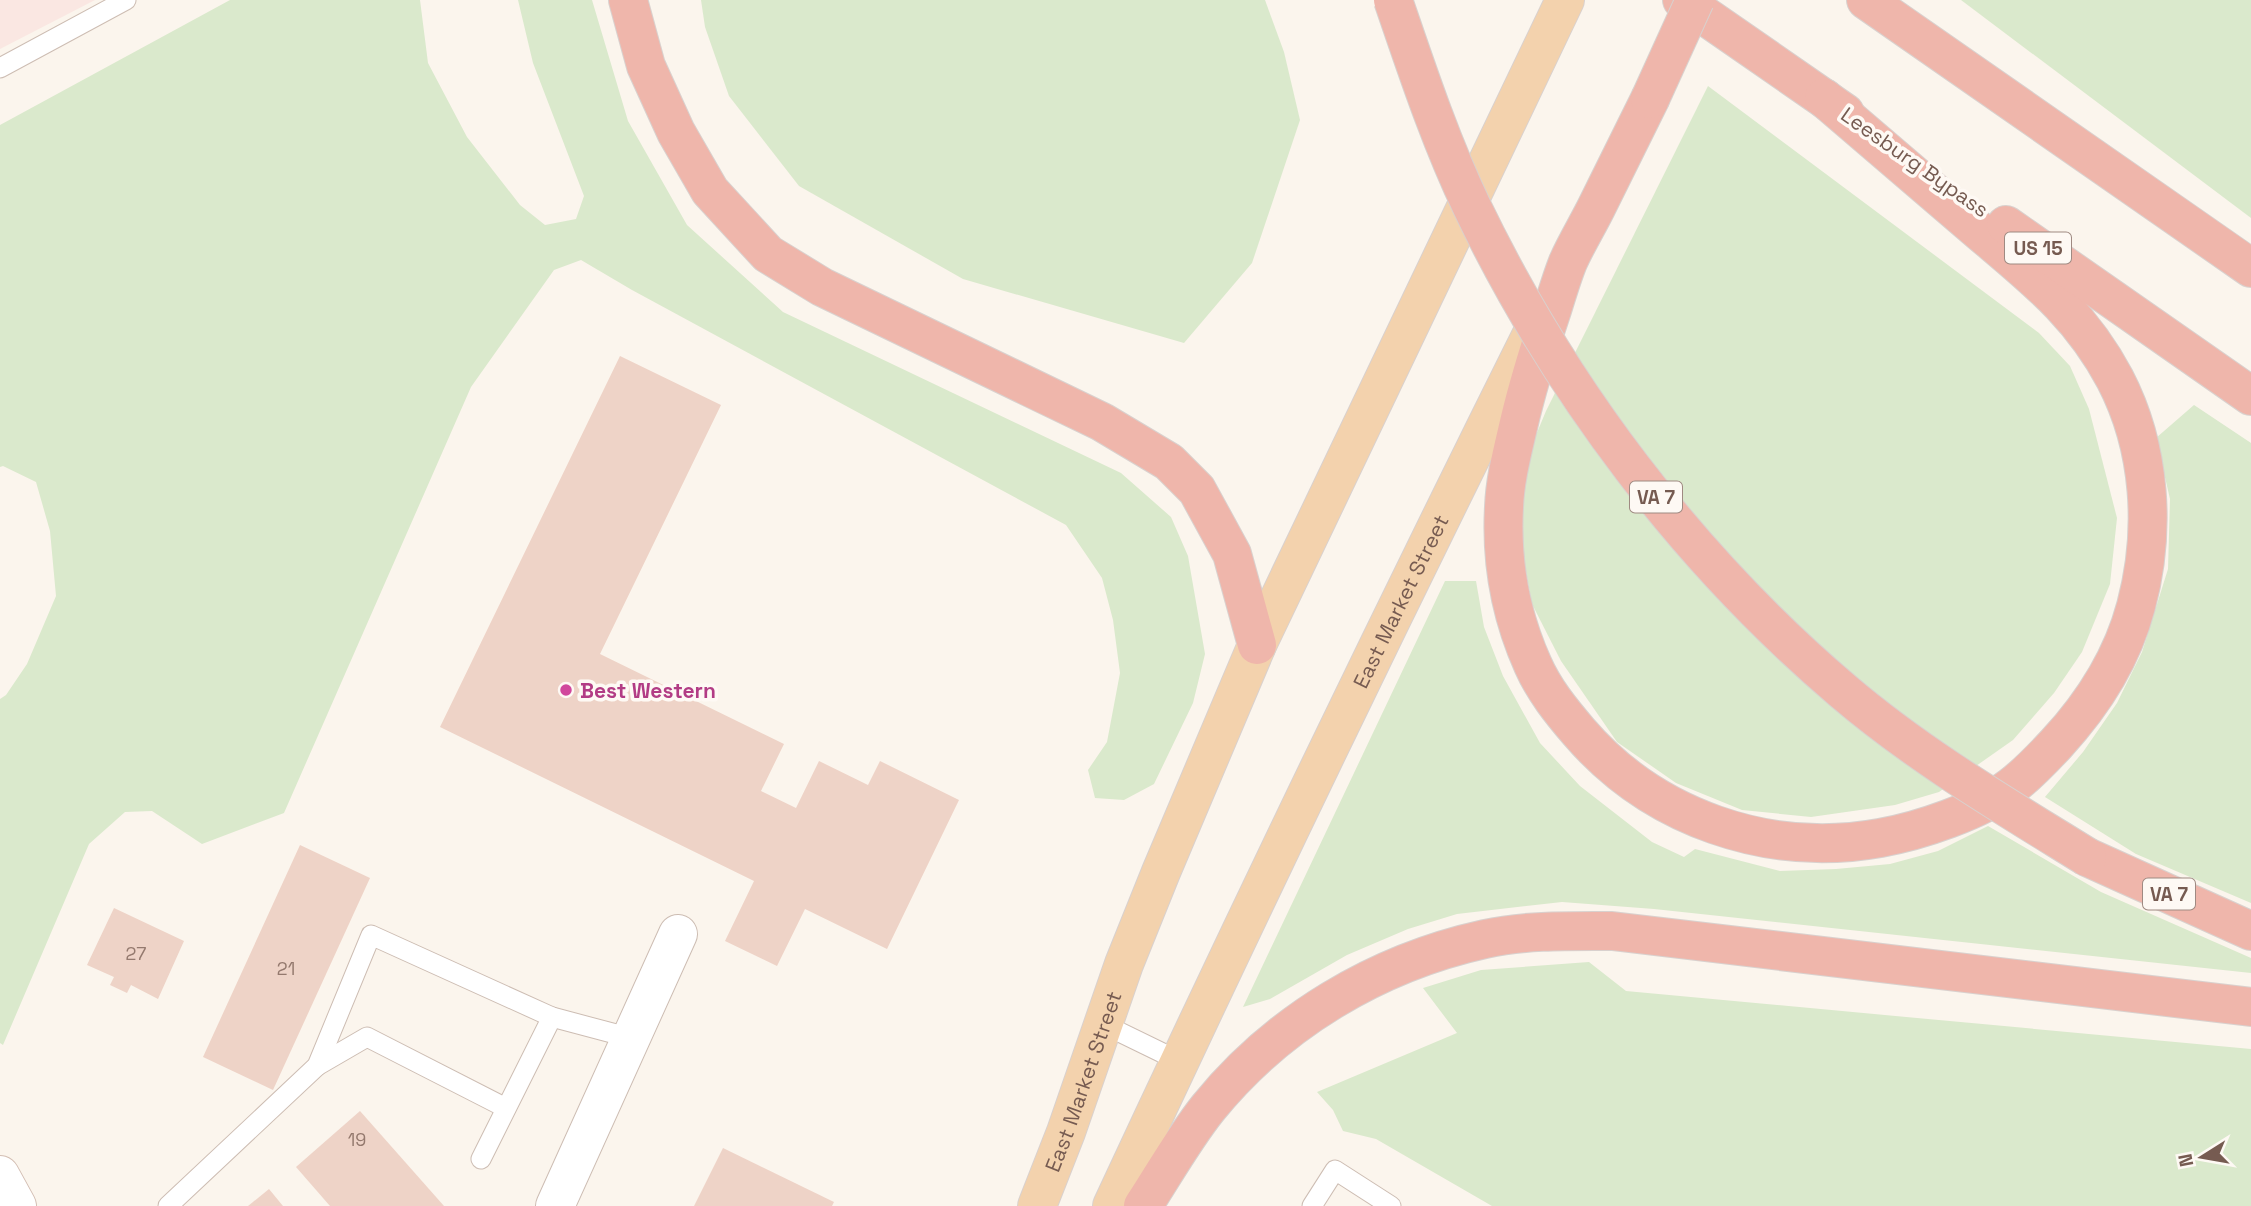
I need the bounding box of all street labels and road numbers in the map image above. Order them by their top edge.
street label: Leesburg Bypass [1836,101,1994,223]
road number: US 15 [2005,232,2071,264]
road number: VA 7 [1630,482,1682,512]
street label: East Market Street [1347,510,1454,692]
road number: VA 7 [2143,878,2195,909]
street label: East Market Street [1038,987,1127,1176]

